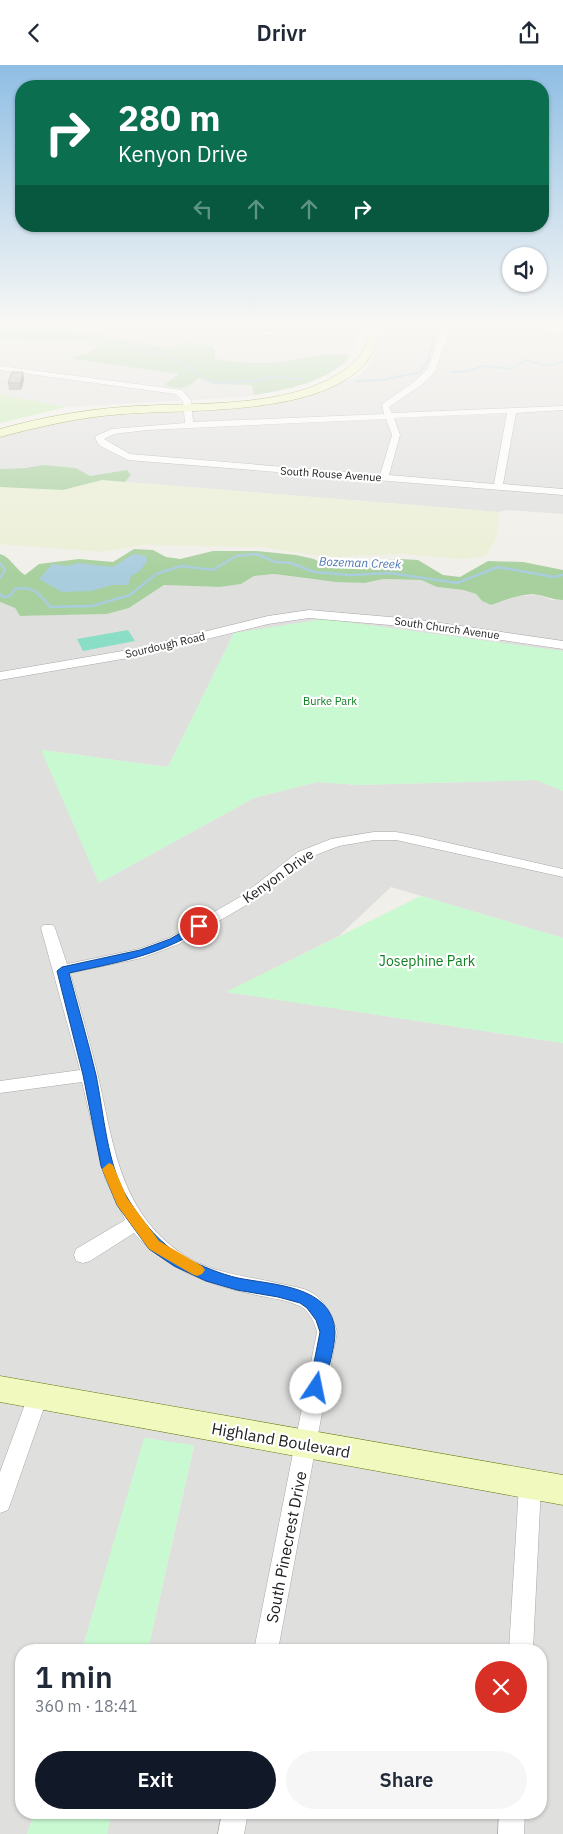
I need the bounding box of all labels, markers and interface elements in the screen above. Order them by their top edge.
text: Drivr [256,18,307,47]
icon: back [20,19,48,47]
icon: share [515,19,543,47]
text: 280 m [118,95,221,141]
icon: right [35,100,100,165]
text: Kenyon Drive [118,139,248,168]
icon: left [189,195,217,223]
icon: ahead [242,195,270,223]
icon: ahead [295,195,323,223]
icon: right [348,195,376,223]
map controls [502,247,547,292]
button: sound [502,247,547,292]
street label: South Rouse Avenue [280,463,382,485]
water label: Bozeman Creek [319,554,402,571]
street label: South Church Avenue [394,614,500,642]
street label: Sourdough Road [124,629,206,661]
park label: Burke Park [303,694,357,708]
street label: Kenyon Drive [239,845,317,907]
pin [178,905,220,947]
icon: arrive [185,912,213,940]
park label: Josephine Park [379,952,476,970]
position arrow [289,1361,341,1413]
street label: Highland Boulevard [210,1418,352,1462]
street label: South Pinecrest Drive [261,1469,311,1625]
text: 1 min [35,1657,113,1696]
button: close [475,1661,527,1713]
text: 360 m · 18:41 [35,1696,137,1716]
button: Exit [35,1751,276,1809]
button: Share [286,1751,527,1809]

